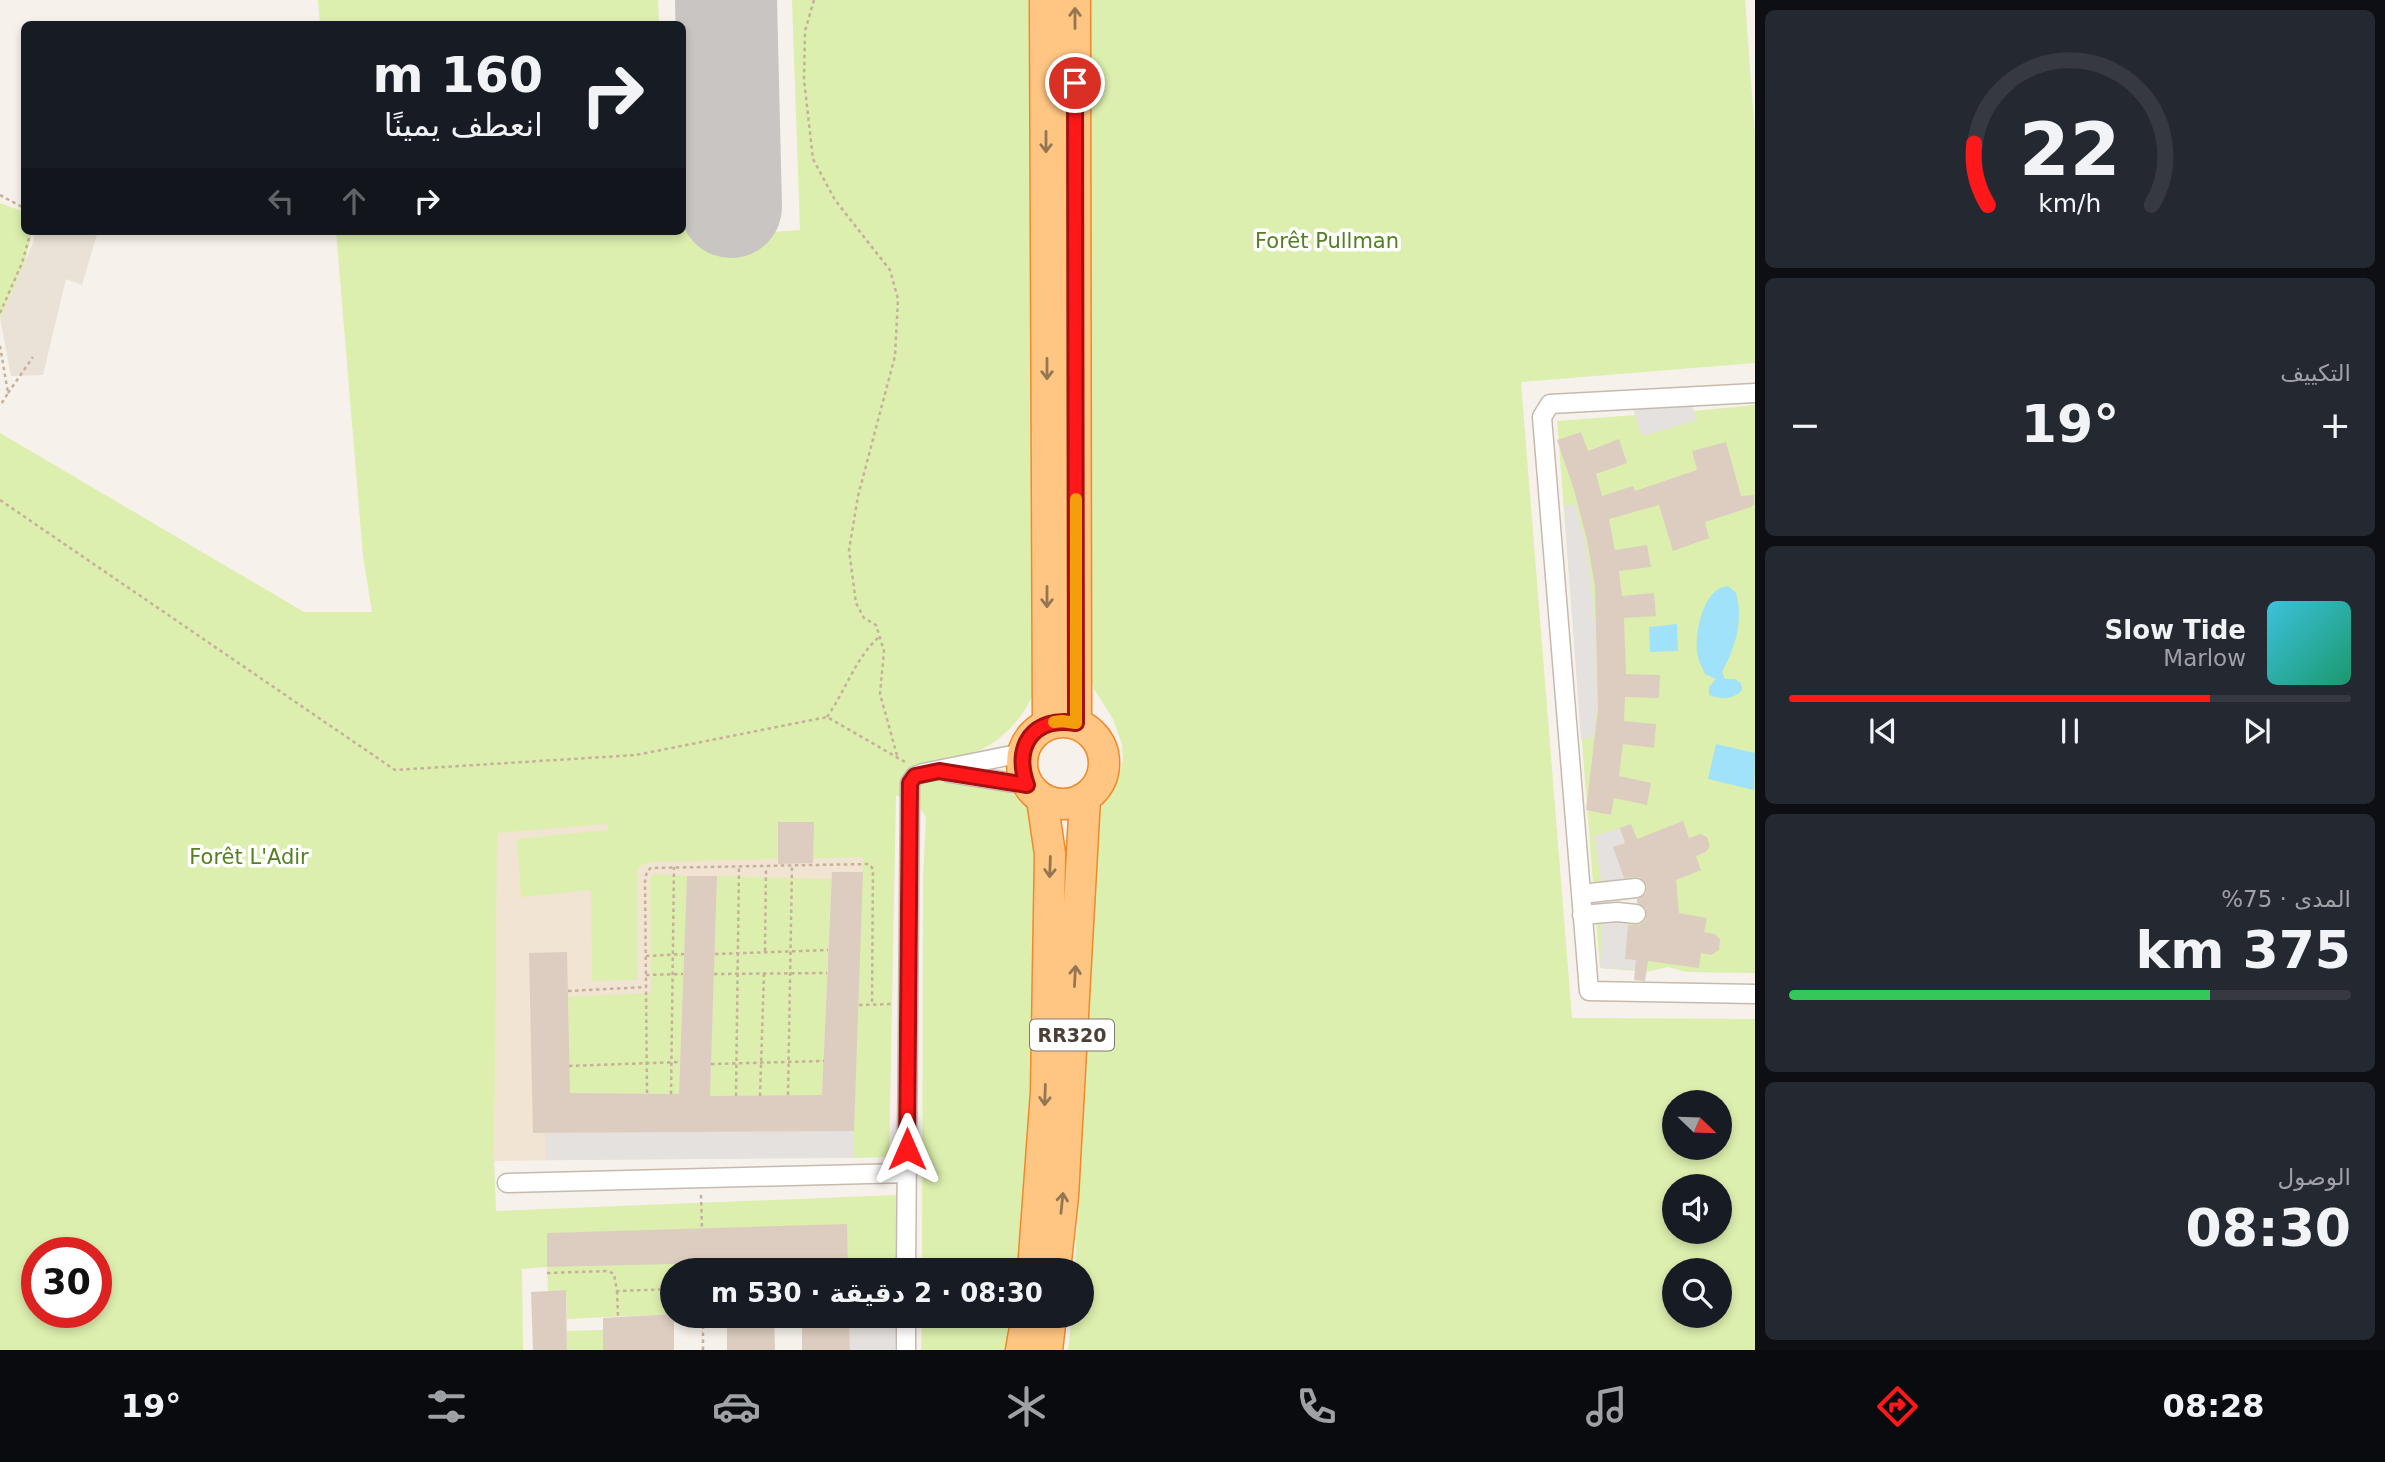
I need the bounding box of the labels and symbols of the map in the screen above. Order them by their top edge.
one-way arrow [1068,7,1082,30]
pin [1045,53,1105,113]
one-way arrow [1039,130,1052,153]
park label: Forêt Pullman [1255,229,1399,253]
one-way arrow [1040,357,1053,380]
one-way arrow [1041,585,1054,608]
park label: Forêt L'Adir [189,845,309,869]
one-way arrow [1043,855,1056,878]
one-way arrow [1069,964,1082,987]
road number: RR320 [1030,1020,1114,1050]
one-way arrow [1039,1083,1052,1106]
north arrow [1662,1090,1732,1160]
position arrow [870,1112,944,1186]
one-way arrow [1056,1192,1069,1214]
speed limit sign: 30 [21,1237,112,1328]

